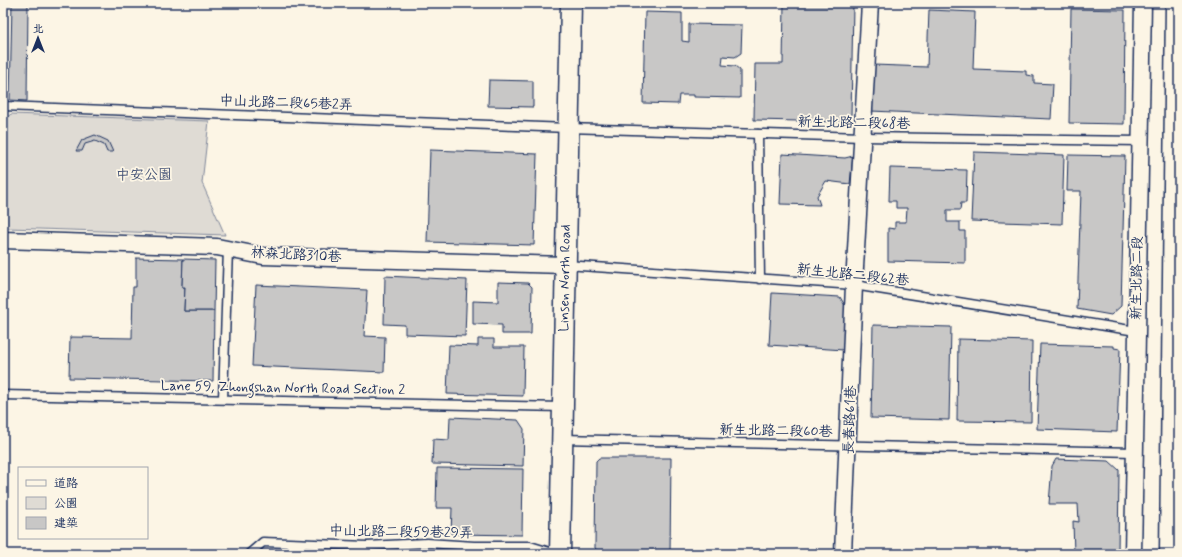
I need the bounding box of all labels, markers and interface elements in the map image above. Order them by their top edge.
north arrow [18,18,58,58]
text: 北 [33,22,44,36]
street label: 中山北路二段65巷2弄 [219,92,353,114]
street label: 新生北路二段68巷 [797,113,912,133]
park label: 中安公園 [116,166,172,184]
street label: Linsen North Road [555,224,575,332]
street label: 新生北路二段 [1127,236,1147,320]
street label: 林森北路310巷 [250,244,343,266]
street label: 新生北路二段62巷 [796,260,911,290]
street label: Lane 59, Zhongshan North Road Section 2 [161,377,405,401]
street label: 長春路61巷 [840,384,860,455]
street label: 新生北路二段60巷 [719,421,834,441]
legend [18,467,148,539]
text: 道路 [54,476,78,492]
text: 公園 [54,496,78,512]
text: 建築 [54,516,78,532]
street label: 中山北路二段59巷29弄 [329,522,473,542]

